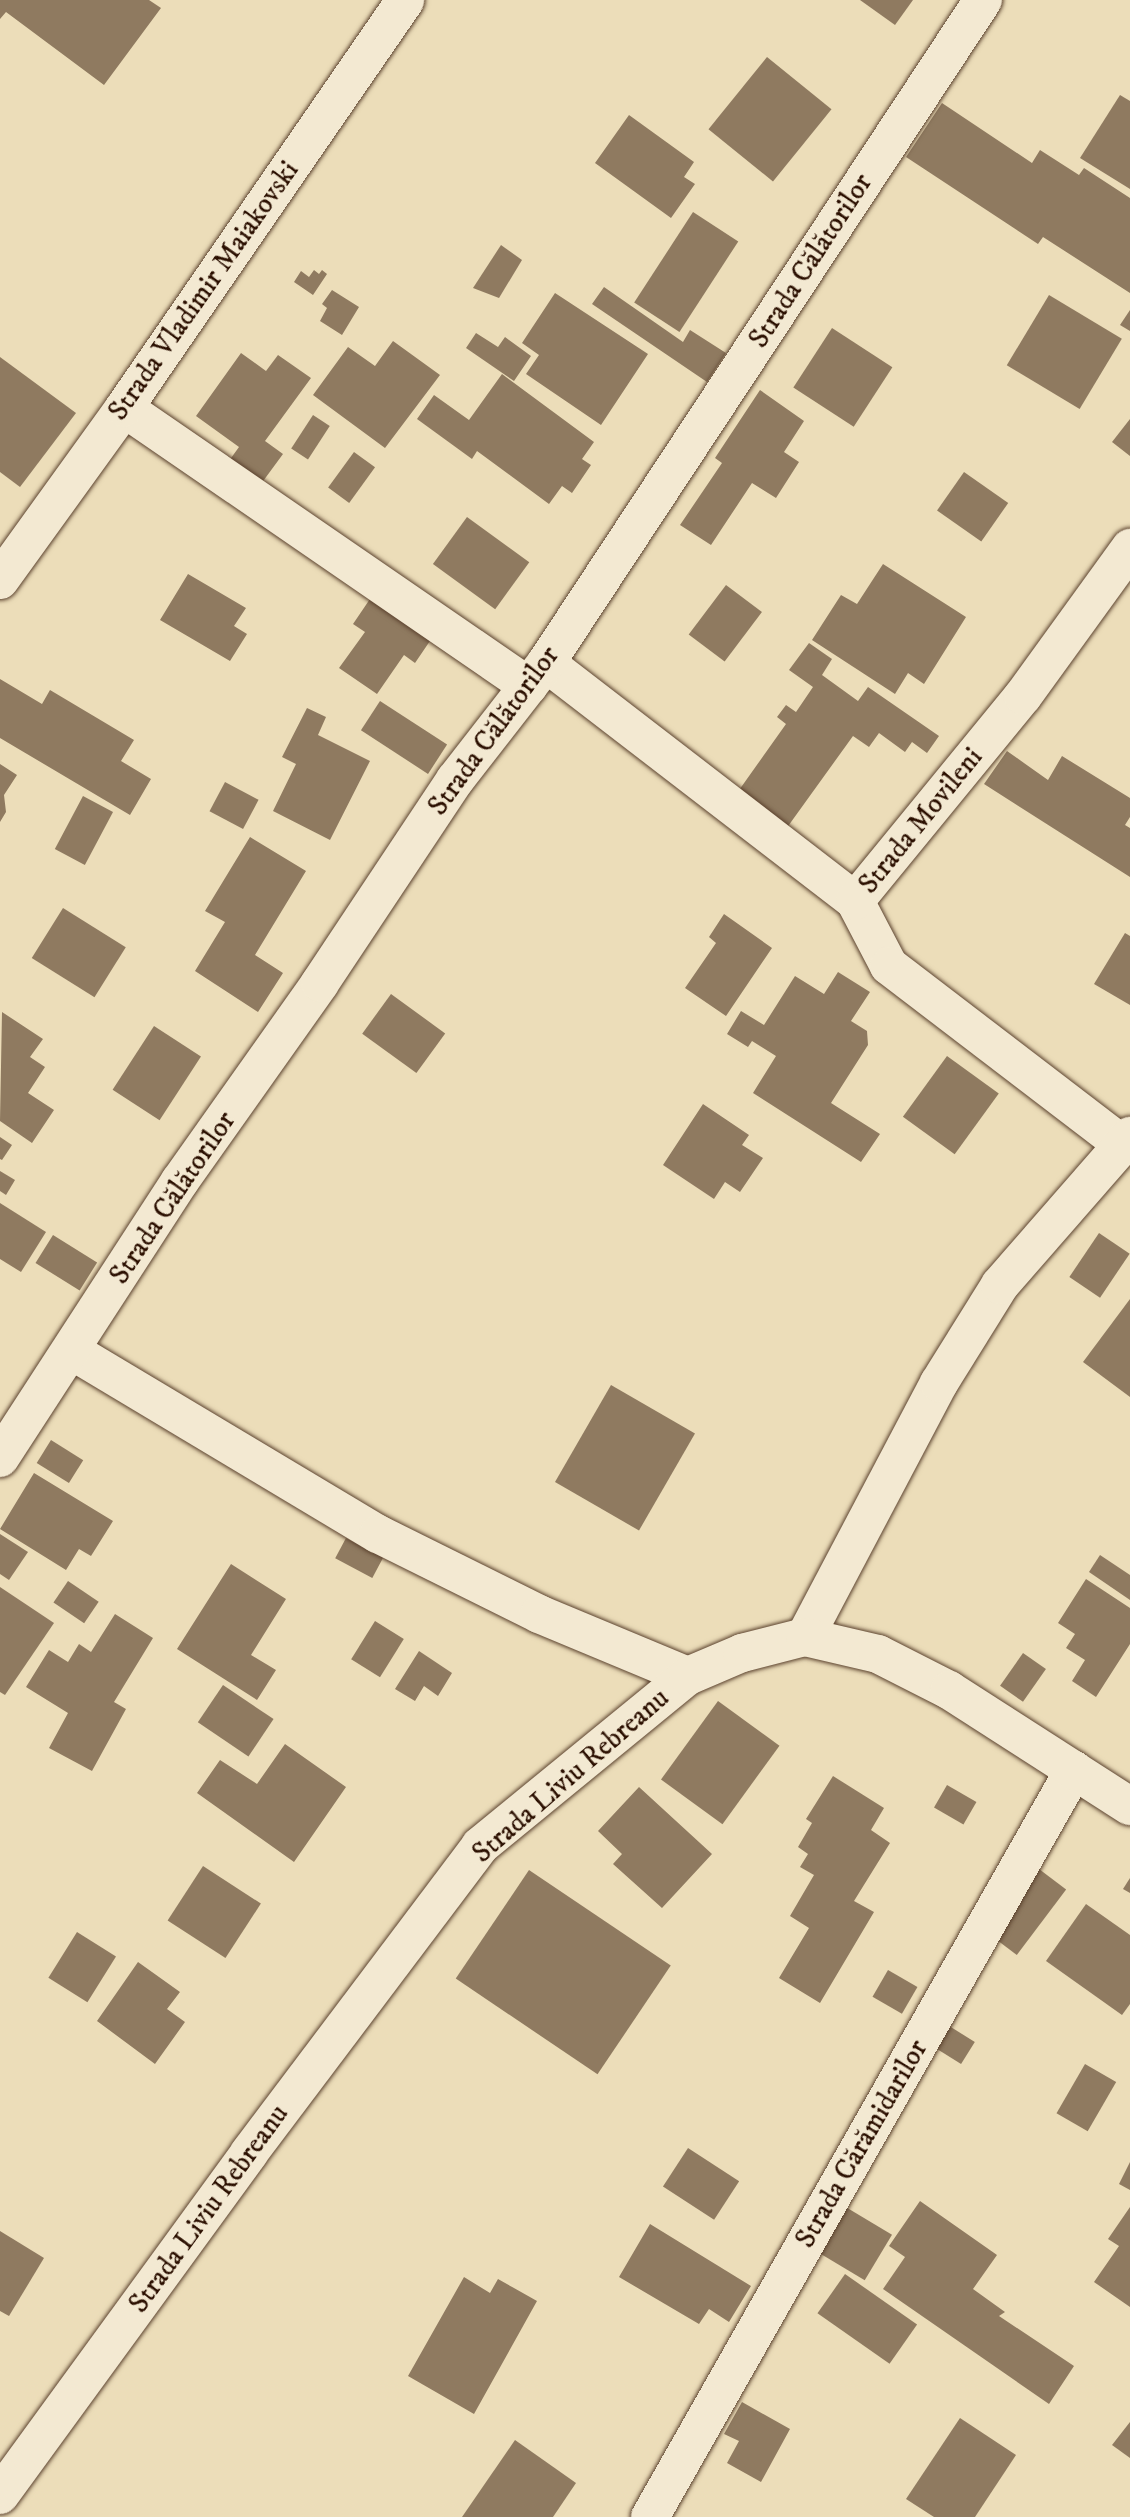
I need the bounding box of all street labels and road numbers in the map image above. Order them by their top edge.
street label: Strada Vladimir Maiakovski [102,155,306,427]
street label: Strada Călătorilor [742,168,880,354]
street label: Strada Călătorilor [421,640,567,822]
street label: Strada Movileni [852,741,990,901]
street label: Strada Călătorilor [103,1105,243,1291]
street label: Strada Liviu Rebreanu [466,1682,676,1870]
street label: Strada Cărămidarilor [789,2034,935,2254]
street label: Strada Liviu Rebreanu [122,2098,296,2320]

